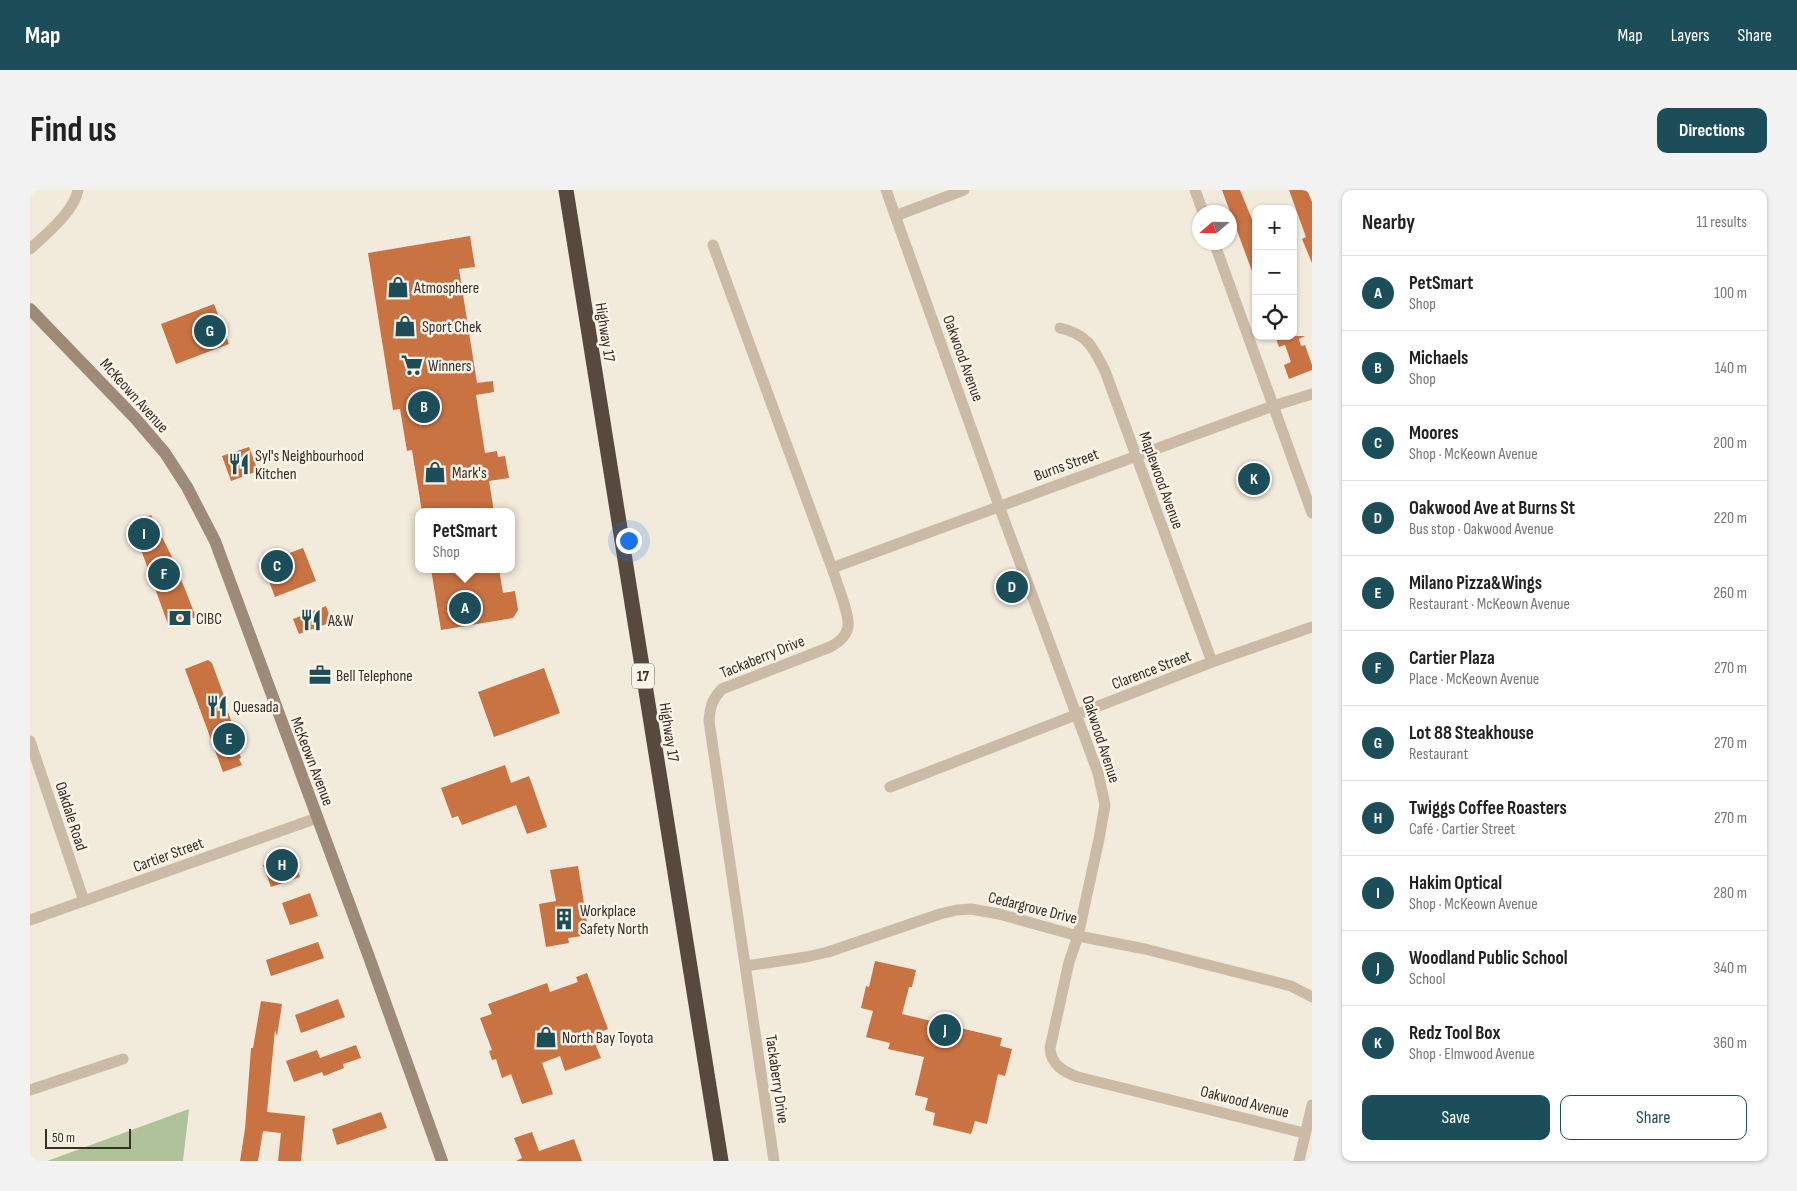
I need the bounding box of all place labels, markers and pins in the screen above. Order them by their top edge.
shop icon: Atmosphere [385,274,411,300]
place label: Atmosphere [413,279,479,298]
pin: G [194,312,226,350]
shop icon: Sport Chek [392,313,418,339]
place label: Sport Chek [422,318,481,337]
supermarket icon: Winners [399,352,425,378]
place label: Winners [428,357,472,376]
pin: B [408,388,440,426]
place label: Syl's Neighbourhood Kitchen [255,447,364,484]
restaurant icon: Syl's Neighbourhood Kitchen [226,451,252,477]
shop icon: Mark's [422,459,448,485]
pin: K [1238,460,1270,498]
place label: Mark's [452,464,487,483]
pin: I [128,515,160,553]
pin: C [261,547,293,585]
pin: F [148,555,180,593]
pin: D [996,568,1028,606]
pin: A [449,589,481,627]
bank icon: CIBC [167,605,193,631]
restaurant icon: A&W [298,607,324,633]
place label: CIBC [196,610,222,629]
place label: A&W [327,612,354,631]
office icon: Bell Telephone [307,662,333,688]
place label: Bell Telephone [336,667,413,686]
restaurant icon: Quesada [204,693,230,719]
place label: Quesada [233,698,279,717]
pin: E [213,720,245,758]
pin: H [266,846,298,884]
place label: Workplace Safety North [580,902,649,939]
building icon: Workplace Safety North [551,906,577,932]
pin: J [929,1011,961,1049]
shop icon: North Bay Toyota [533,1024,559,1050]
place label: North Bay Toyota [562,1029,653,1048]

